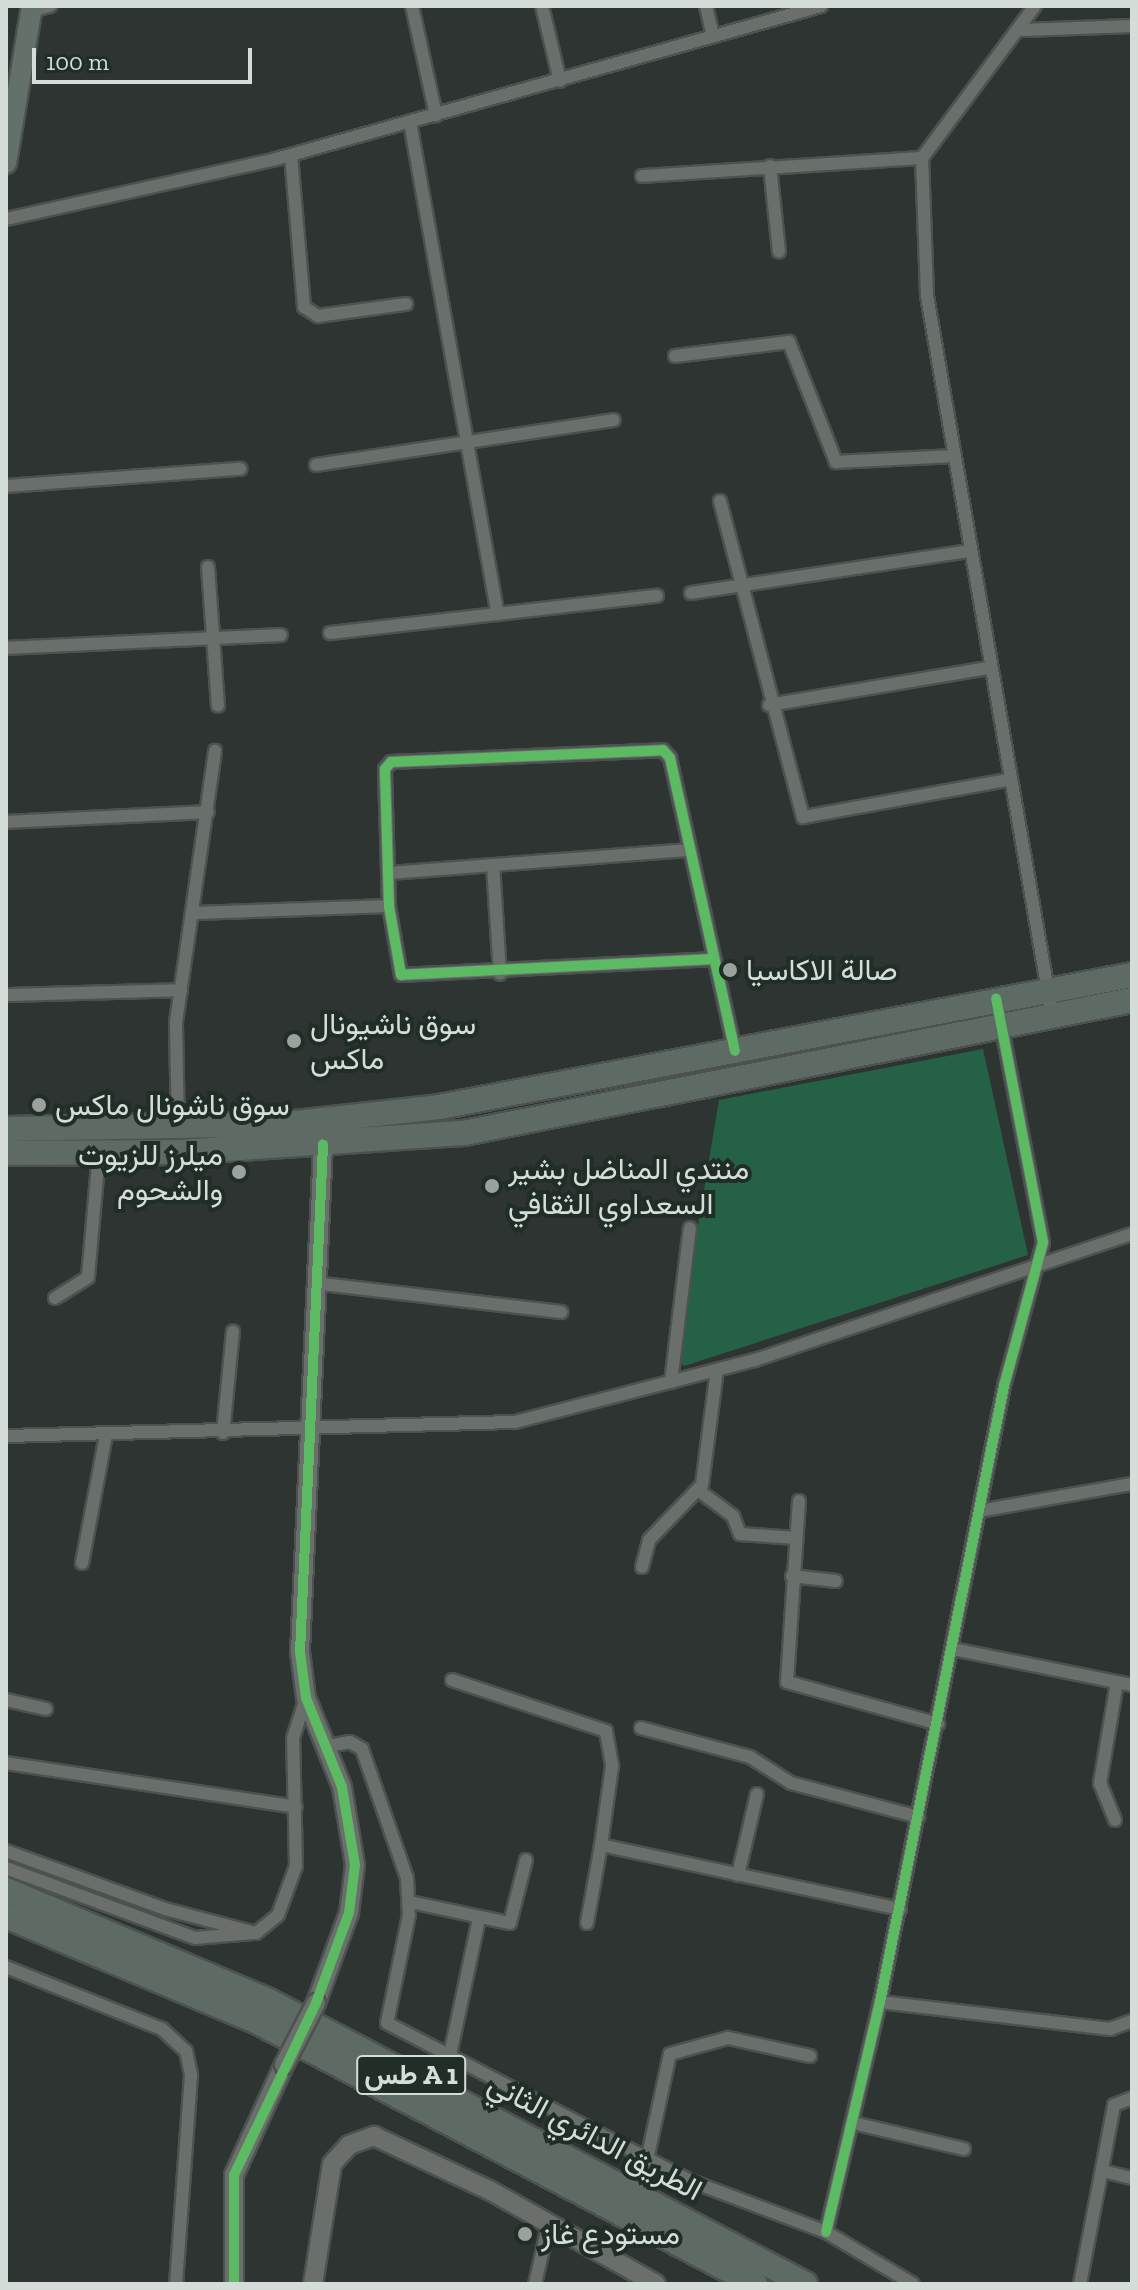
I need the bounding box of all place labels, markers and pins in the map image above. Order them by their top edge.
place label: صالة الاكاسيا [746,952,898,988]
marker: صالة الاكاسيا [721,961,739,979]
place label: سوق ناشيونال ماكس [310,1006,476,1076]
marker: سوق ناشيونال ماكس [285,1032,303,1050]
place label: سوق ناشونال ماكس [55,1087,290,1123]
marker: سوق ناشونال ماكس [30,1096,48,1114]
place label: ميلرز للزيوت والشحوم [78,1137,223,1208]
place label: منتدي المناضل بشير السعداوي الثقافي [508,1151,749,1222]
marker: ميلرز للزيوت والشحوم [230,1163,248,1181]
marker: منتدي المناضل بشير السعداوي الثقافي [483,1177,501,1195]
place label: مستودع غاز [541,2216,680,2252]
marker: مستودع غاز [516,2225,534,2243]

